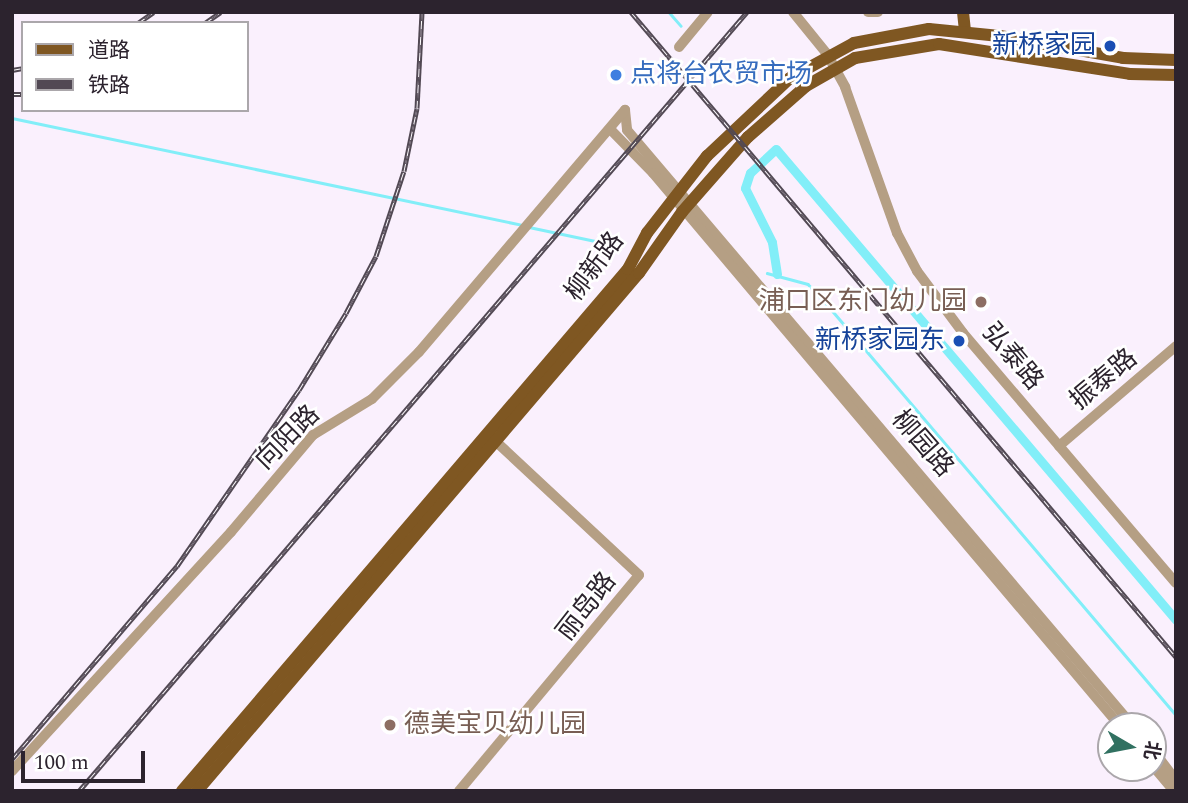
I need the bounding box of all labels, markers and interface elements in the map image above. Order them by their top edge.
legend [21,21,248,112]
place label: 新桥家园 [992,30,1096,62]
text: 道路 [88,35,130,67]
marker: 新桥家园 [1102,38,1118,54]
place label: 点将台农贸市场 [630,59,812,91]
marker: 点将台农贸市场 [608,67,624,83]
text: 铁路 [88,70,130,102]
street label: 柳新路 [559,226,631,308]
place label: 浦口区东门幼儿园 [759,286,967,318]
marker: 浦口区东门幼儿园 [973,294,989,310]
street label: 弘泰路 [975,317,1049,397]
place label: 新桥家园东 [815,325,945,357]
marker: 新桥家园东 [951,333,967,349]
street label: 振泰路 [1064,343,1144,417]
street label: 向阳路 [249,399,327,477]
street label: 柳园路 [885,404,959,484]
street label: 丽岛路 [551,567,623,647]
place label: 德美宝贝幼儿园 [404,709,586,741]
north arrow [1097,712,1167,782]
marker: 德美宝贝幼儿园 [382,717,398,733]
scale bar [24,736,149,780]
text: 北 [1135,738,1167,762]
text: 100 m [34,747,89,779]

